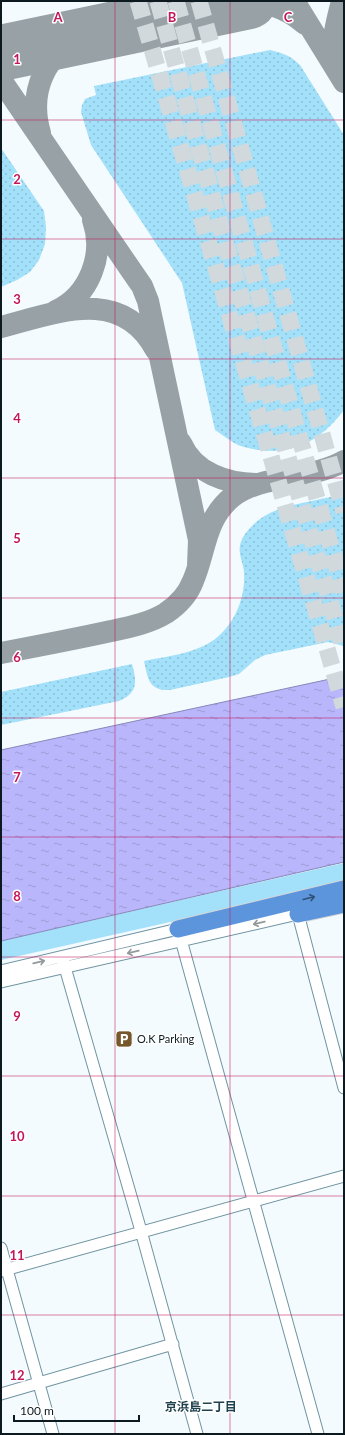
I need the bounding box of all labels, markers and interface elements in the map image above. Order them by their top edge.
text: A [52,9,63,25]
text: B [168,9,177,25]
text: C [284,9,293,25]
text: 1 [13,51,21,67]
text: 2 [13,171,21,187]
text: 3 [13,291,21,307]
text: 4 [13,410,21,426]
text: 5 [13,530,21,546]
text: 6 [13,649,21,665]
text: 7 [13,769,21,785]
text: 8 [13,888,21,904]
one-way arrow [303,893,316,901]
one-way arrow [253,919,266,927]
one-way arrow [127,948,140,956]
one-way arrow [32,958,45,965]
text: 9 [13,1008,21,1024]
parking icon: O.K Parking [114,1029,134,1049]
place label: O.K Parking [137,1032,195,1045]
text: 10 [9,1128,25,1144]
text: 11 [9,1247,25,1263]
text: 12 [9,1367,25,1383]
scale bar [14,1397,139,1423]
district label: 京浜島二丁目 [165,1399,237,1414]
text: 100 m [20,1403,54,1418]

